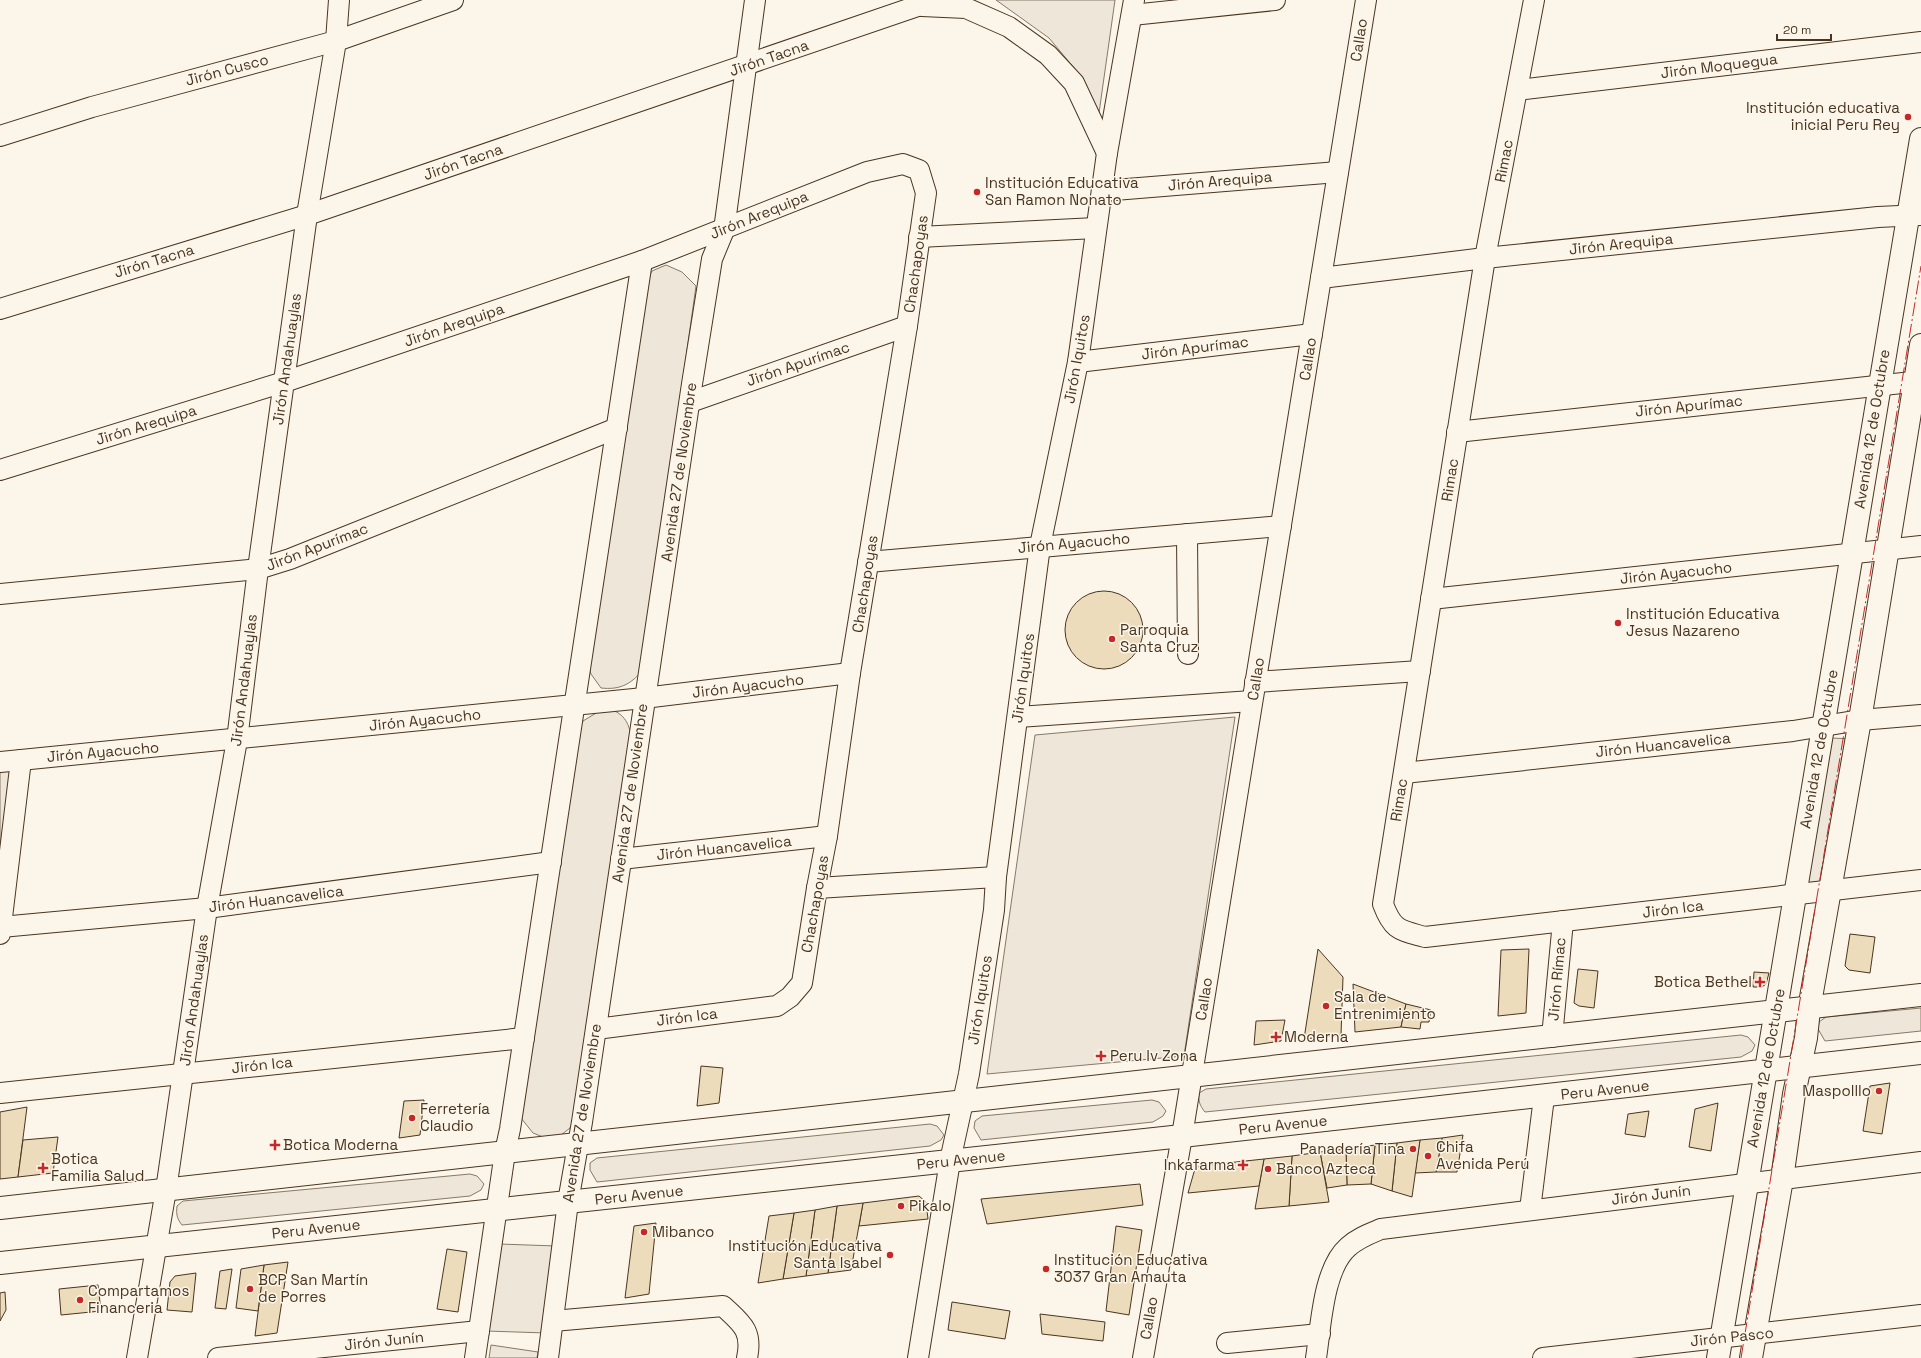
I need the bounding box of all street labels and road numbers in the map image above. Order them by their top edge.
street label: Callao [1346,17,1371,63]
street label: Jirón Tacna [727,35,811,80]
street label: Jirón Cusco [183,49,271,90]
street label: Jirón Moquegua [1659,49,1779,82]
street label: Rimac [1490,138,1517,184]
street label: Jirón Tacna [421,139,505,184]
street label: Jirón Arequipa [1167,166,1273,195]
street label: Jirón Arequipa [707,186,811,243]
street label: Chachapoyas [899,214,932,314]
street label: Jirón Arequipa [1568,229,1674,258]
street label: Jirón Tacna [112,239,196,282]
street label: Jirón Andahuaylas [268,292,305,426]
street label: Jirón Arequipa [401,298,507,351]
street label: Jirón Iquitos [1059,313,1094,405]
street label: Jirón Apurímac [1140,331,1250,364]
street label: Callao [1295,336,1320,382]
street label: Jirón Apurímac [744,337,852,390]
street label: Avenida 12 de Octubre [1850,348,1894,510]
street label: Avenida 27 de Noviembre [657,381,701,563]
street label: Jirón Apurímac [1634,390,1744,421]
street label: Jirón Arequipa [93,400,199,449]
street label: Rimac [1437,457,1462,503]
street label: Jirón Apurímac [263,518,371,575]
street label: Jirón Ayacucho [1017,528,1131,557]
street label: Chachapoyas [847,534,882,634]
street label: Jirón Ayacucho [1619,557,1733,588]
street label: Jirón Andahuaylas [226,613,261,747]
street label: Jirón Iquitos [1007,632,1038,724]
street label: Callao [1243,656,1268,702]
street label: Avenida 12 de Octubre [1795,668,1842,830]
street label: Jirón Ayacucho [691,669,805,702]
street label: Avenida 27 de Noviembre [608,702,652,884]
street label: Jirón Ayacucho [368,704,482,735]
street label: Jirón Huancavelica [1594,728,1732,761]
street label: Jirón Ayacucho [46,737,160,766]
street label: Rimac [1386,777,1411,823]
street label: Jirón Huancavelica [655,831,793,864]
street label: Chachapoyas [797,854,832,954]
street label: Jirón Huancavelica [207,881,345,916]
street label: Jirón Ica [1641,895,1705,922]
street label: Jirón Andahuaylas [175,933,212,1067]
street label: Jirón Rímac [1543,936,1570,1021]
street label: Jirón Iquitos [963,954,996,1046]
street label: Callao [1191,976,1216,1022]
street label: Avenida 12 de Octubre [1742,987,1789,1149]
street label: Jirón Ica [655,1003,719,1030]
street label: Avenida 27 de Noviembre [558,1022,605,1204]
street label: Jirón Ica [230,1052,294,1077]
street label: Peru Avenue [1560,1075,1650,1104]
street label: Peru Avenue [1238,1110,1328,1139]
street label: Peru Avenue [916,1145,1006,1174]
street label: Peru Avenue [594,1180,684,1209]
street label: Jirón Junín [1610,1180,1692,1209]
street label: Peru Avenue [271,1214,361,1243]
street label: Callao [1135,1295,1162,1341]
street label: Jirón Pasco [1689,1323,1775,1350]
street label: Jirón Junín [343,1327,425,1354]

